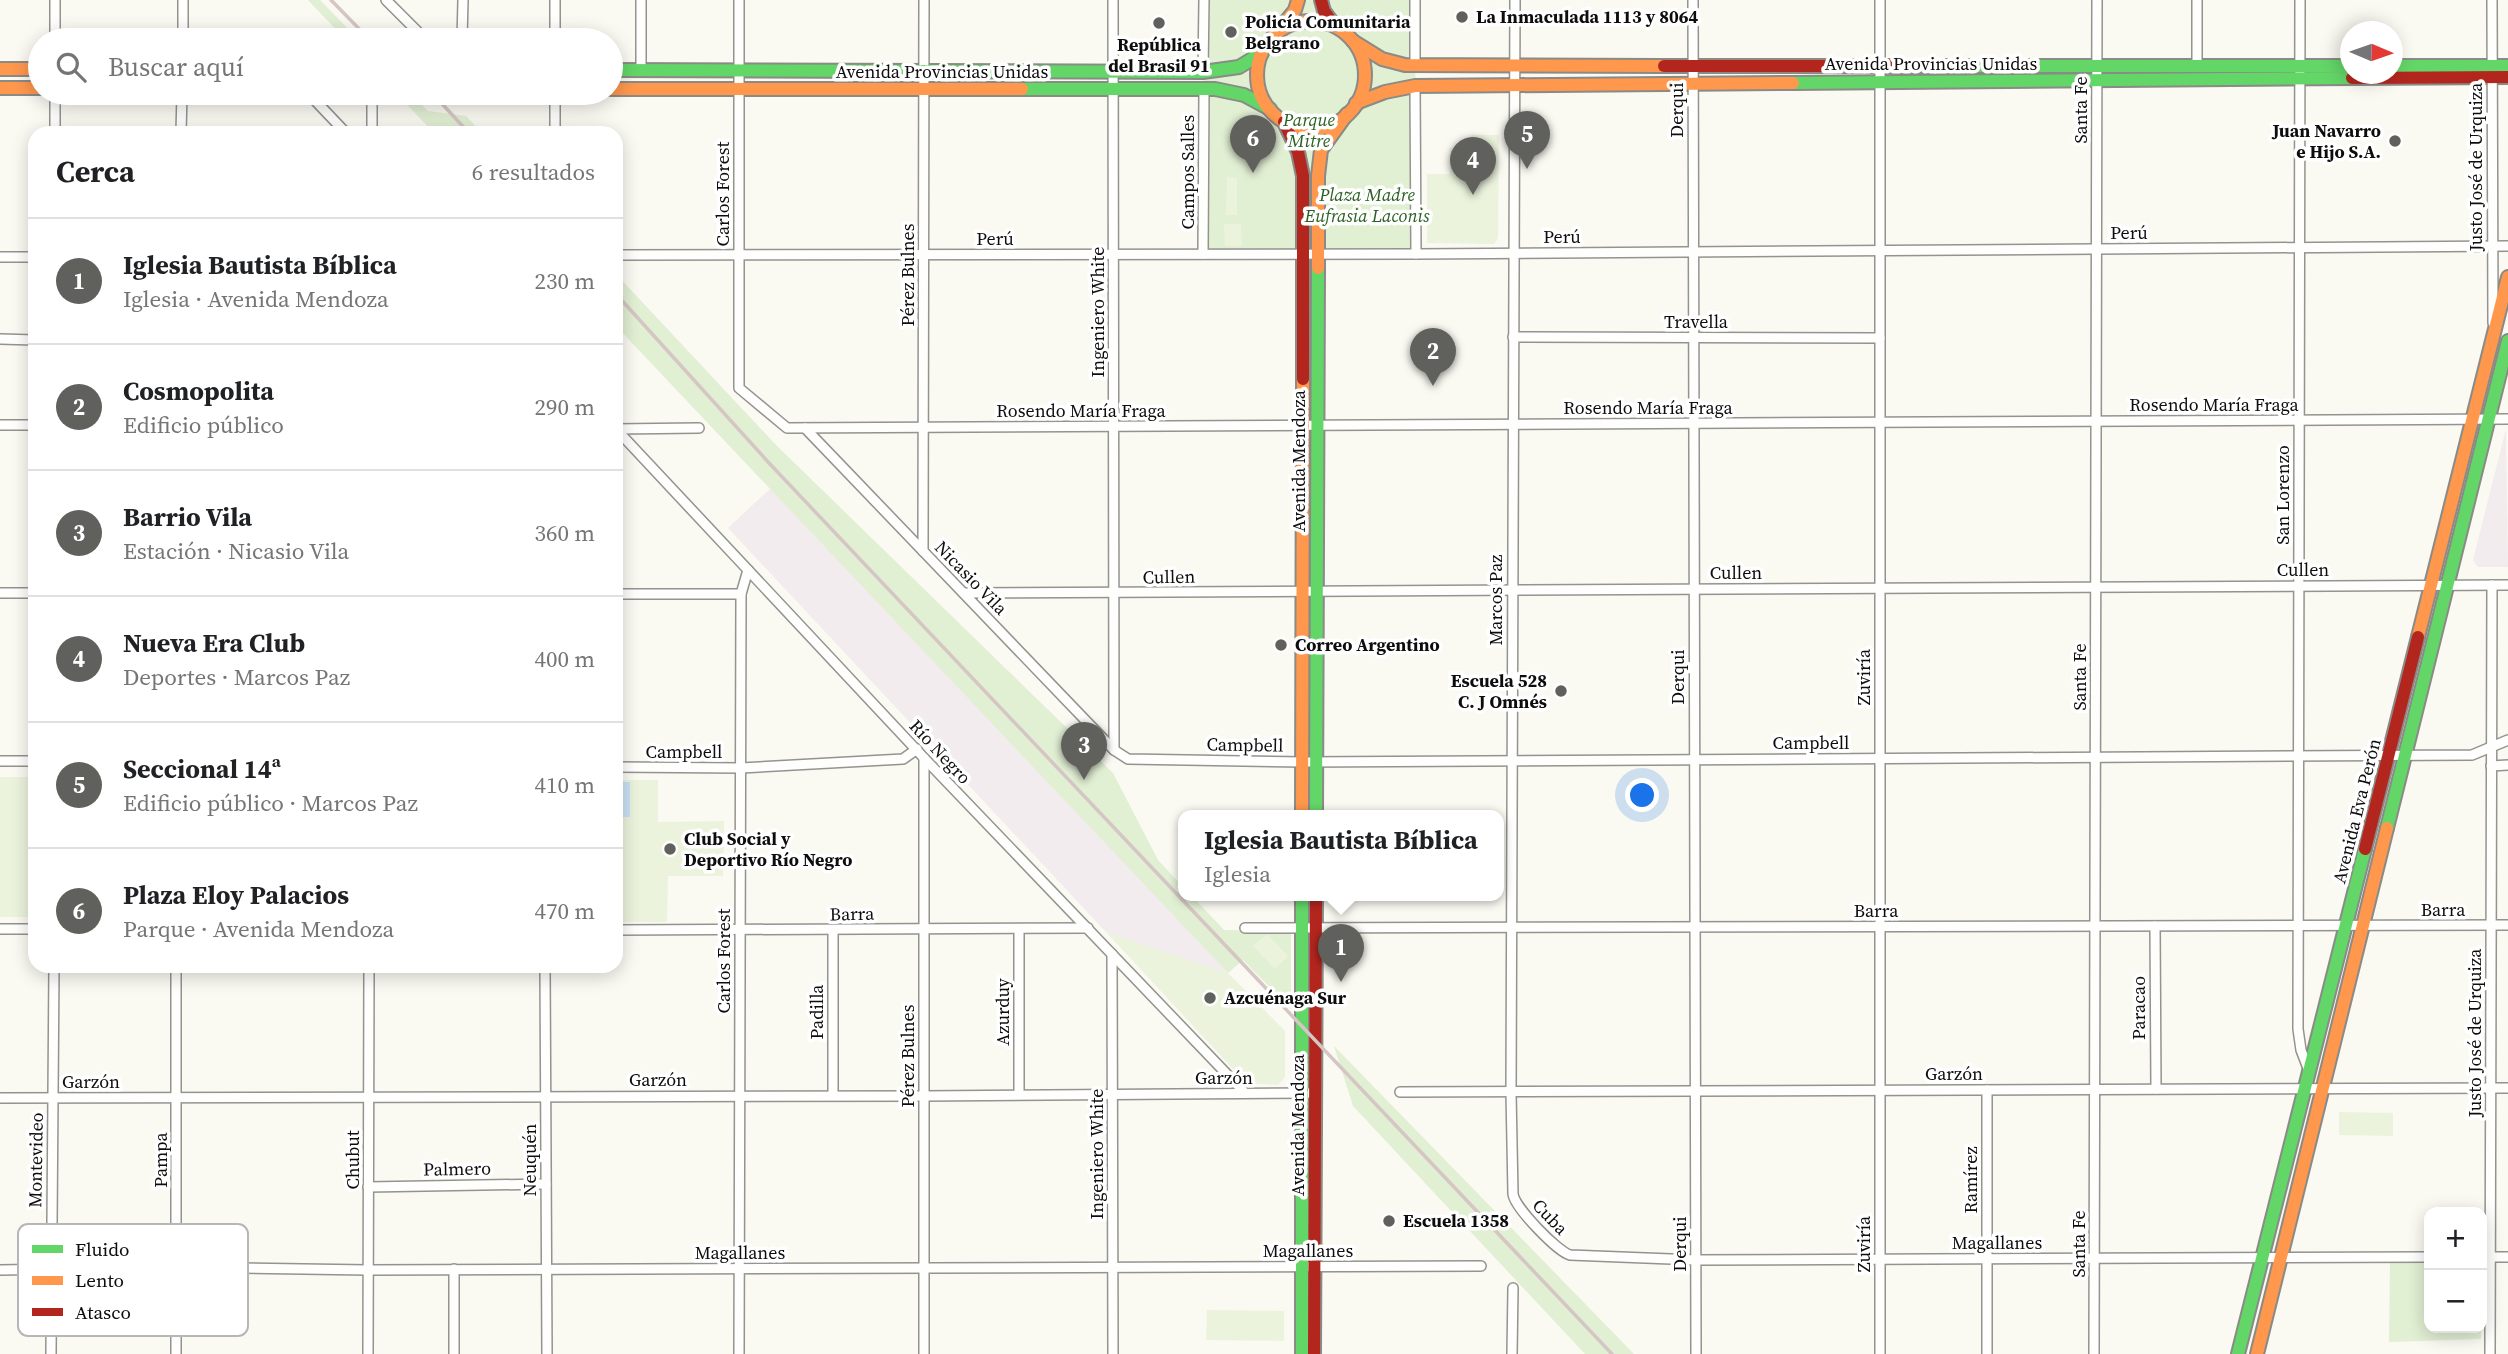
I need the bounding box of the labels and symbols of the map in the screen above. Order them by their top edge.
place label: La Inmaculada 1113 y 8064 [1476,4,1698,29]
place label: Policía Comunitaria Belgrano [1245,9,1411,55]
marker: La Inmaculada 1113 y 8064 [1454,9,1470,25]
marker: República del Brasil 91 [1151,15,1167,31]
north arrow [2340,21,2403,84]
marker: Policía Comunitaria Belgrano [1223,24,1239,40]
place label: República del Brasil 91 [1108,32,1210,78]
street label: Avenida Provincias Unidas [1825,51,2038,76]
street label: Avenida Provincias Unidas [836,59,1049,84]
street label: Santa Fe [2068,76,2093,144]
street label: Derqui [1664,82,1689,138]
street label: Justo José de Urquiza [2463,82,2488,252]
park label: Parque Mitre [1282,107,1336,153]
pin: 5 [1504,111,1550,169]
street label: Campos Salles [1175,114,1200,229]
pin: 6 [1230,115,1276,173]
place label: Juan Navarro e Hijo S.A. [2271,118,2381,164]
marker: Juan Navarro e Hijo S.A. [2387,133,2403,149]
pin: 4 [1450,137,1496,195]
street label: Carlos Forest [710,141,735,246]
park label: Plaza Madre Eufrasia Laconis [1304,182,1430,228]
street label: Perú [2110,220,2148,245]
street label: Pérez Bulnes [895,223,920,327]
street label: Perú [1543,224,1581,249]
street label: Perú [976,226,1014,251]
street label: Ingeniero White [1085,247,1110,377]
street label: Travella [1664,309,1729,334]
pin: 2 [1410,328,1456,386]
street label: Avenida Mendoza [1286,389,1311,532]
street label: Rosendo María Fraga [2129,392,2300,417]
street label: Rosendo María Fraga [1563,395,1734,420]
street label: Rosendo María Fraga [996,398,1167,423]
street label: San Lorenzo [2270,445,2295,545]
street label: Nicasio Vila [930,535,1014,621]
street label: Marcos Paz [1483,554,1508,646]
street label: Cullen [2277,557,2329,582]
street label: Cullen [1710,560,1762,585]
street label: Cullen [1143,564,1196,589]
place label: Correo Argentino [1295,632,1440,657]
marker: Correo Argentino [1273,637,1289,653]
street label: Santa Fe [2067,643,2092,711]
street label: Zuviría [1851,648,1876,705]
street label: Derqui [1665,649,1690,705]
place label: Escuela 528 C. J Omnés [1451,668,1547,714]
marker: Escuela 528 C. J Omnés [1553,683,1569,699]
street label: Río Negro [904,714,977,790]
pin: 3 [1061,722,1107,780]
street label: Campbell [1773,730,1849,755]
street label: Campbell [1206,731,1284,758]
street label: Avenida Eva Perón [2326,736,2387,886]
street label: Campbell [646,739,722,764]
your location [1625,778,1659,812]
place label: Club Social y Deportivo Río Negro [684,826,852,872]
marker: Club Social y Deportivo Río Negro [662,841,678,857]
street label: Barra [2421,897,2466,922]
street label: Barra [1854,898,1899,923]
street label: Barra [829,901,875,926]
street label: Carlos Forest [711,908,736,1013]
pin: 1 [1318,924,1364,982]
street label: Justo José de Urquiza [2462,948,2487,1118]
street label: Paracao [2126,976,2151,1040]
street label: Azurduy [990,977,1015,1046]
street label: Padilla [804,984,829,1040]
place label: Azcuénaga Sur [1224,985,1347,1010]
marker: Azcuénaga Sur [1202,990,1218,1006]
street label: Pérez Bulnes [895,1004,920,1108]
street label: Avenida Mendoza [1285,1053,1310,1196]
street label: Garzón [1925,1061,1983,1086]
street label: Garzón [1195,1065,1253,1090]
street label: Garzón [629,1067,687,1092]
street label: Garzón [62,1069,120,1094]
street label: Ingeniero White [1084,1089,1109,1219]
street label: Montevideo [22,1112,49,1208]
street label: Neuquén [517,1123,542,1196]
street label: Chubut [340,1130,365,1190]
street label: Pampa [148,1132,173,1188]
street label: Ramírez [1958,1146,1983,1214]
street label: Palmero [423,1155,491,1182]
street label: Cuba [1527,1193,1574,1241]
place label: Escuela 1358 [1403,1208,1509,1233]
street label: Santa Fe [2066,1210,2091,1278]
marker: Escuela 1358 [1381,1213,1397,1229]
street label: Zuviría [1851,1215,1876,1272]
street label: Derqui [1667,1216,1692,1272]
legend [18,1224,248,1336]
street label: Magallanes [1952,1230,2042,1255]
text: Fluido [75,1236,129,1262]
street label: Magallanes [1263,1238,1353,1263]
street label: Magallanes [695,1240,785,1265]
text: Lento [75,1267,124,1293]
text: Atasco [75,1299,131,1325]

